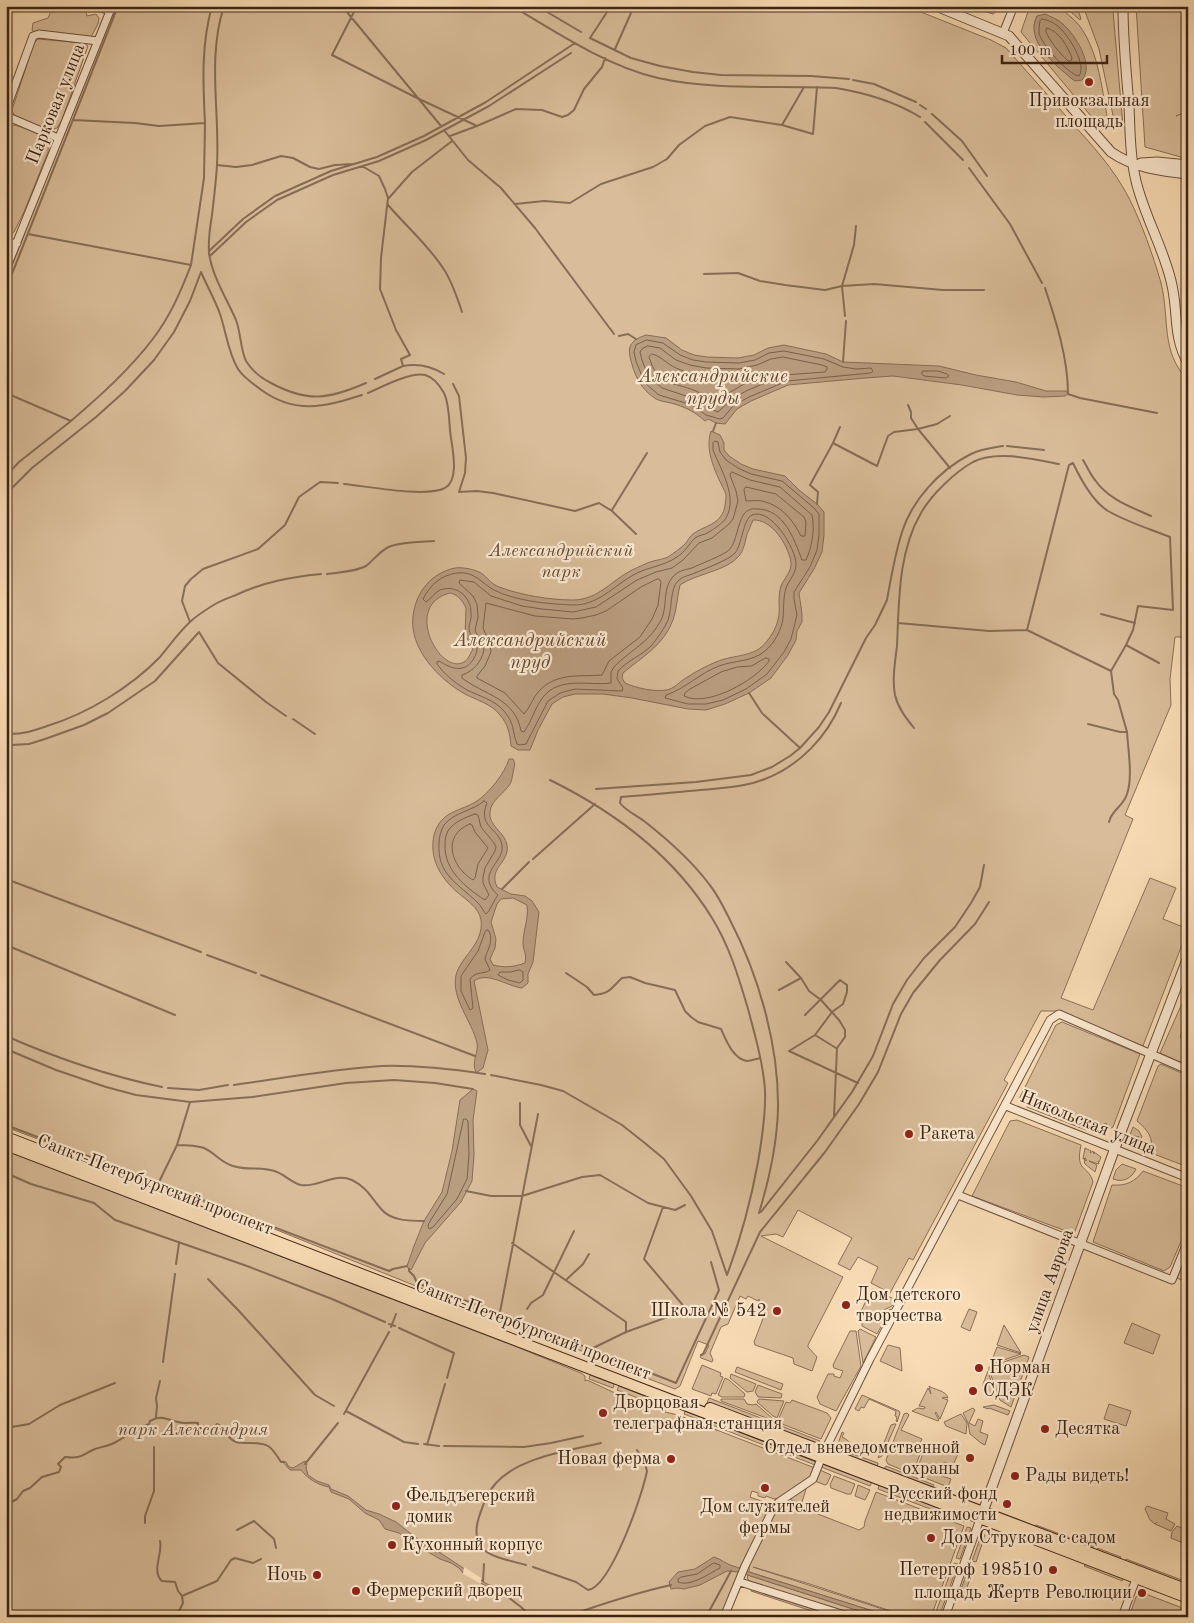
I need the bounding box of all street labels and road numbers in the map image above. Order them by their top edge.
street label: Парковая улица [24,41,88,167]
street label: Никольская улица [1017,1087,1159,1159]
street label: Санкт-Петербургский проспект [35,1132,275,1238]
street label: улица Аврова [1023,1226,1077,1335]
street label: Санкт-Петербургский проспект [413,1277,653,1383]

